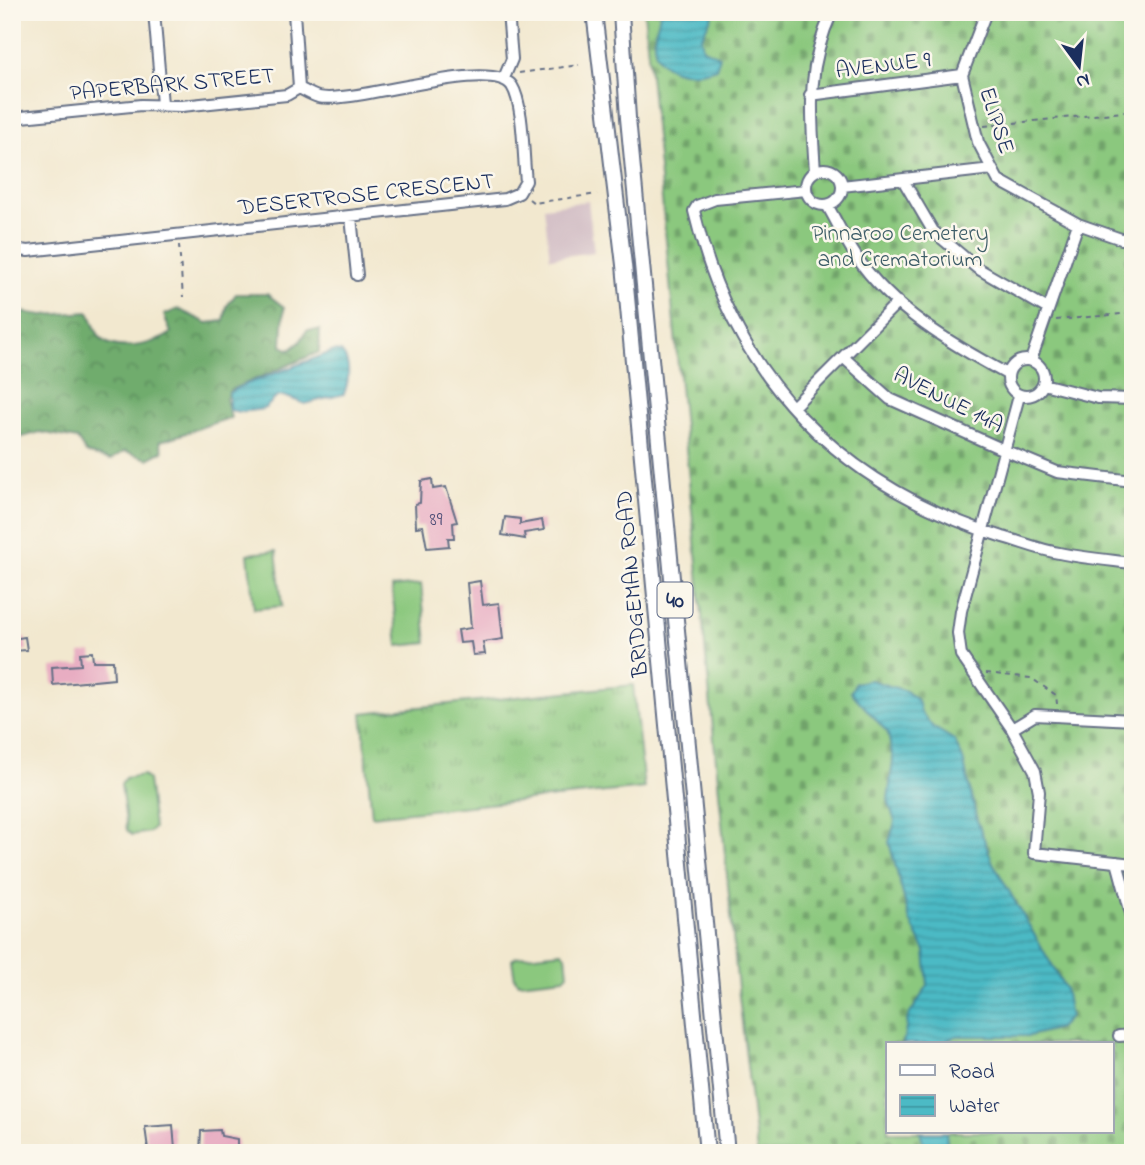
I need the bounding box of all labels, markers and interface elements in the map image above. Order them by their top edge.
north arrow [1044,32,1114,102]
street label: AVENUE 9 [834,44,933,89]
street label: PAPERBARK STREET [68,60,276,111]
text: N [1073,65,1092,95]
street label: ELIPSE [969,83,1022,158]
street label: DESERTROSE CRESCENT [236,166,496,225]
park label: Pinnaroo Cemetery and Crematorium [811,218,989,277]
street label: AVENUE 14A [887,359,1009,443]
street label: BRIDGEMAN ROAD [609,489,658,680]
house number: 89 [430,507,443,534]
road number: 40 [658,582,692,618]
legend [886,1042,1114,1134]
text: Road [949,1058,995,1088]
text: Water [949,1092,1000,1122]

